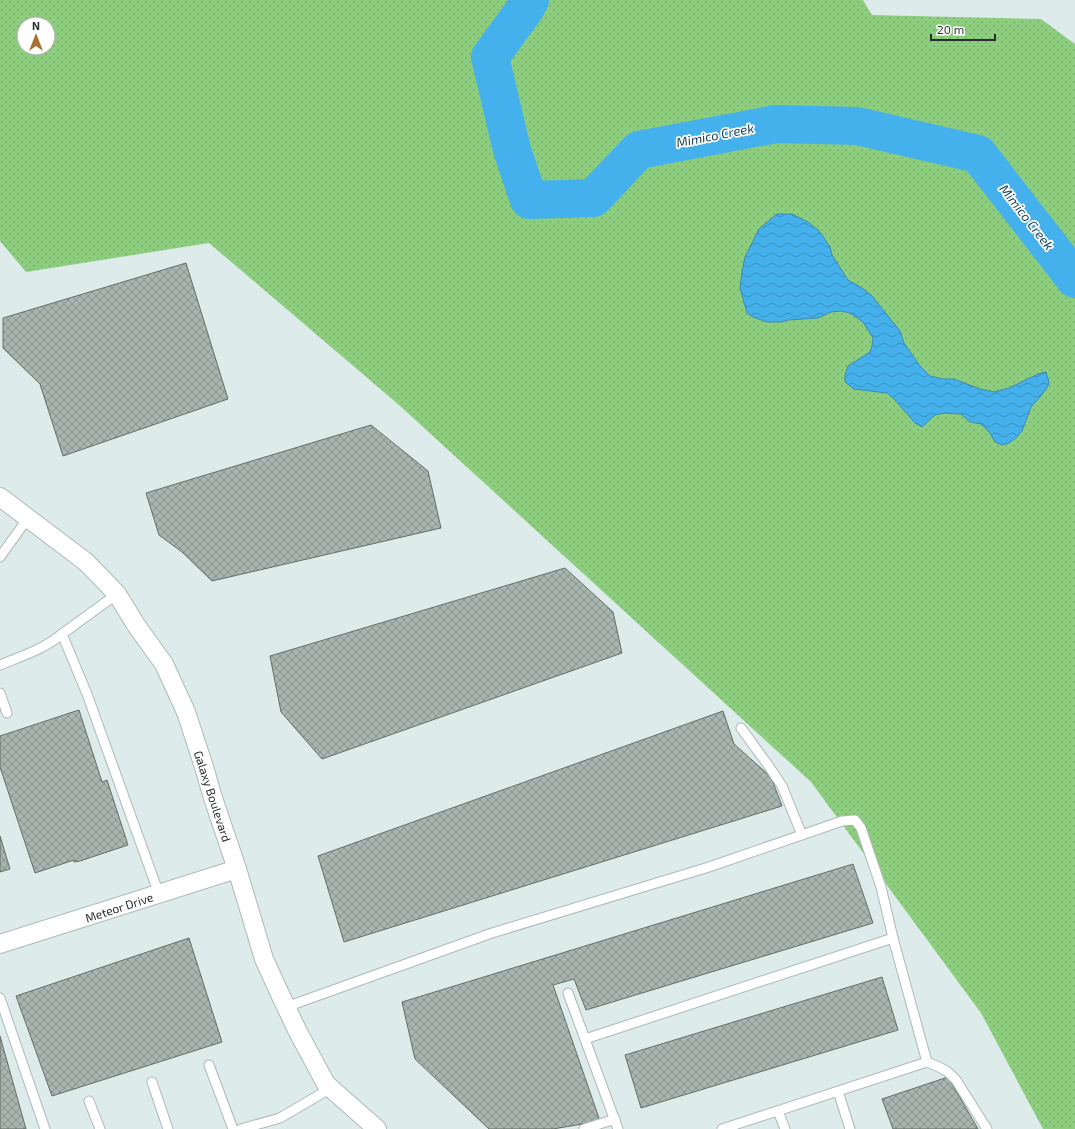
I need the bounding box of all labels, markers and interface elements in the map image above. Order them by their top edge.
north arrow [16,16,56,56]
scale bar [931,16,995,42]
text: N [32,19,40,32]
text: 20 m [937,22,964,36]
water label: Mimico Creek [675,120,755,150]
water label: Mimico Creek [996,181,1058,253]
street label: Galaxy Boulevard [192,749,234,843]
street label: Meteor Drive [83,889,155,925]

